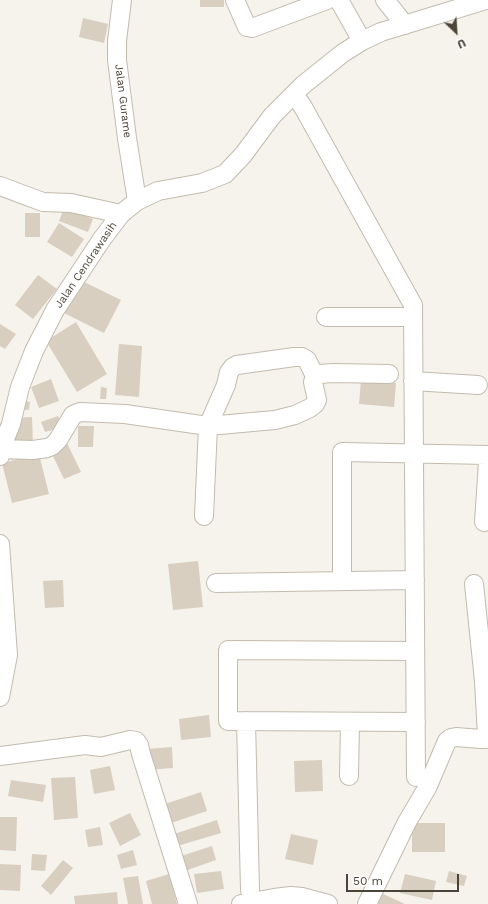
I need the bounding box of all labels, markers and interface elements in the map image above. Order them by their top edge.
north arrow [436,12,476,52]
text: U [455,36,468,51]
street label: Jalan Gurame [112,63,134,139]
street label: Jalan Cendrawasih [52,219,120,311]
scale bar [348,866,461,892]
text: 50 m [353,874,383,888]

